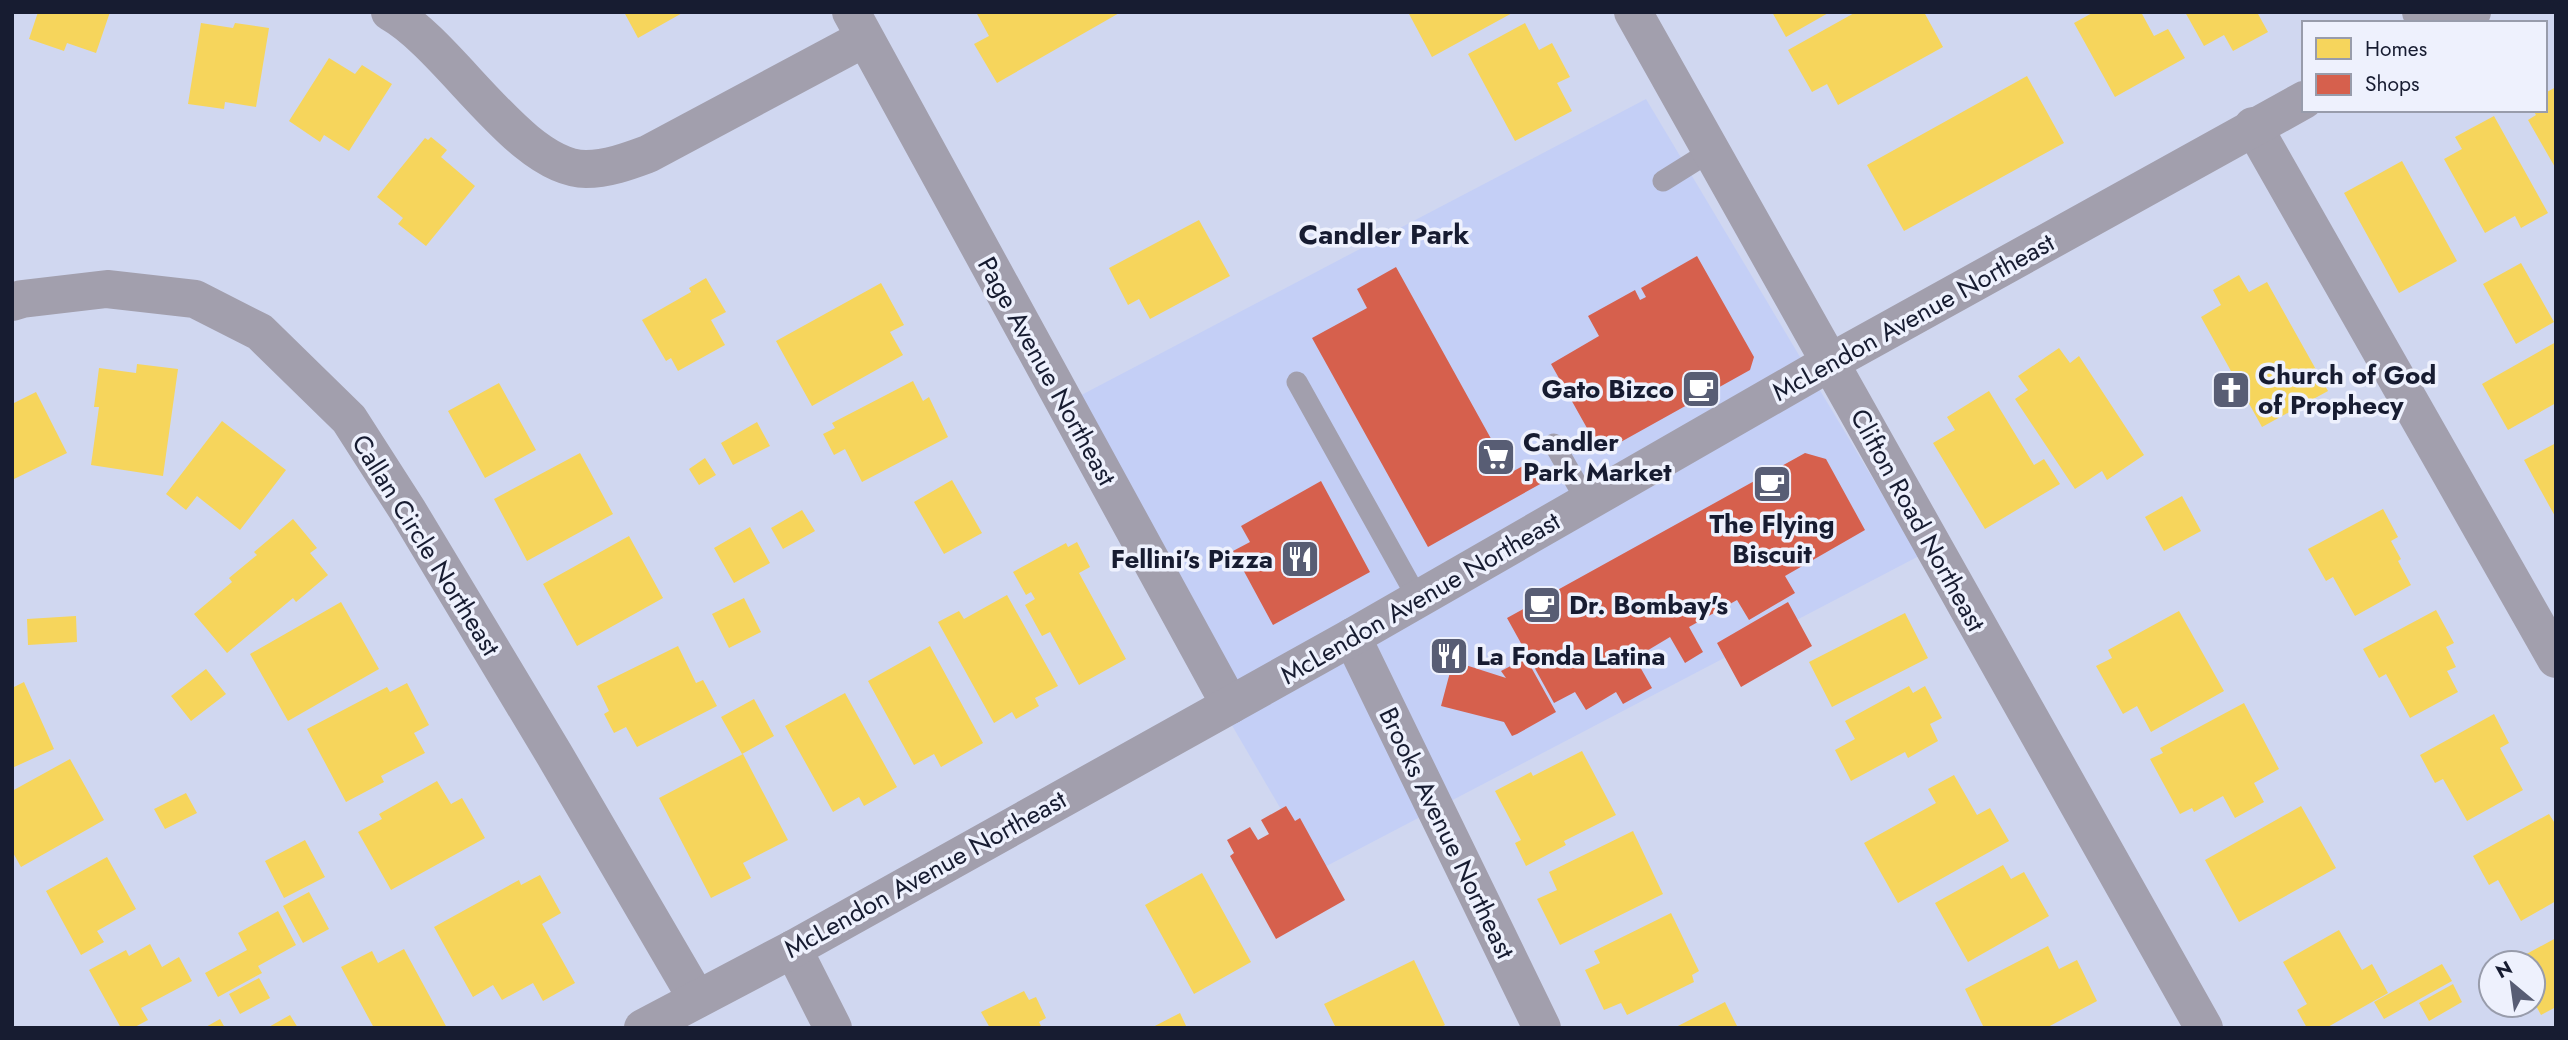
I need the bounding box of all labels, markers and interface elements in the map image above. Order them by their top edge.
legend [2302,21,2547,112]
text: Homes [2365,34,2427,64]
text: Shops [2365,69,2419,99]
district label: Candler Park [1299,214,1469,255]
street label: McLendon Avenue Northeast [1765,223,2062,411]
street label: Page Avenue Northeast [968,250,1126,493]
place label: Church of God of Prophecy [2258,356,2436,424]
cafe icon: Gato Bizco [1680,368,1722,410]
church icon: Church of God of Prophecy [2210,369,2252,411]
place label: Gato Bizco [1542,370,1674,408]
street label: Clifton Road Northeast [1841,402,1995,639]
place label: Candler Park Market [1523,423,1672,491]
street label: Callan Circle Northeast [342,427,510,664]
supermarket icon: Candler Park Market [1475,436,1517,478]
cafe icon: The Flying Biscuit [1751,463,1793,505]
street label: McLendon Avenue Northeast [1273,502,1568,694]
place label: The Flying Biscuit [1709,505,1835,573]
restaurant icon: Fellini's Pizza [1279,538,1321,580]
place label: Fellini's Pizza [1111,540,1273,578]
cafe icon: Dr. Bombay's [1521,584,1563,626]
place label: Dr. Bombay's [1569,586,1728,624]
restaurant icon: La Fonda Latina [1428,635,1470,677]
place label: La Fonda Latina [1476,637,1665,675]
street label: Brooks Avenue Northeast [1369,701,1525,966]
street label: McLendon Avenue Northeast [777,780,1074,968]
north arrow [2477,949,2547,1019]
text: N [2491,954,2517,985]

